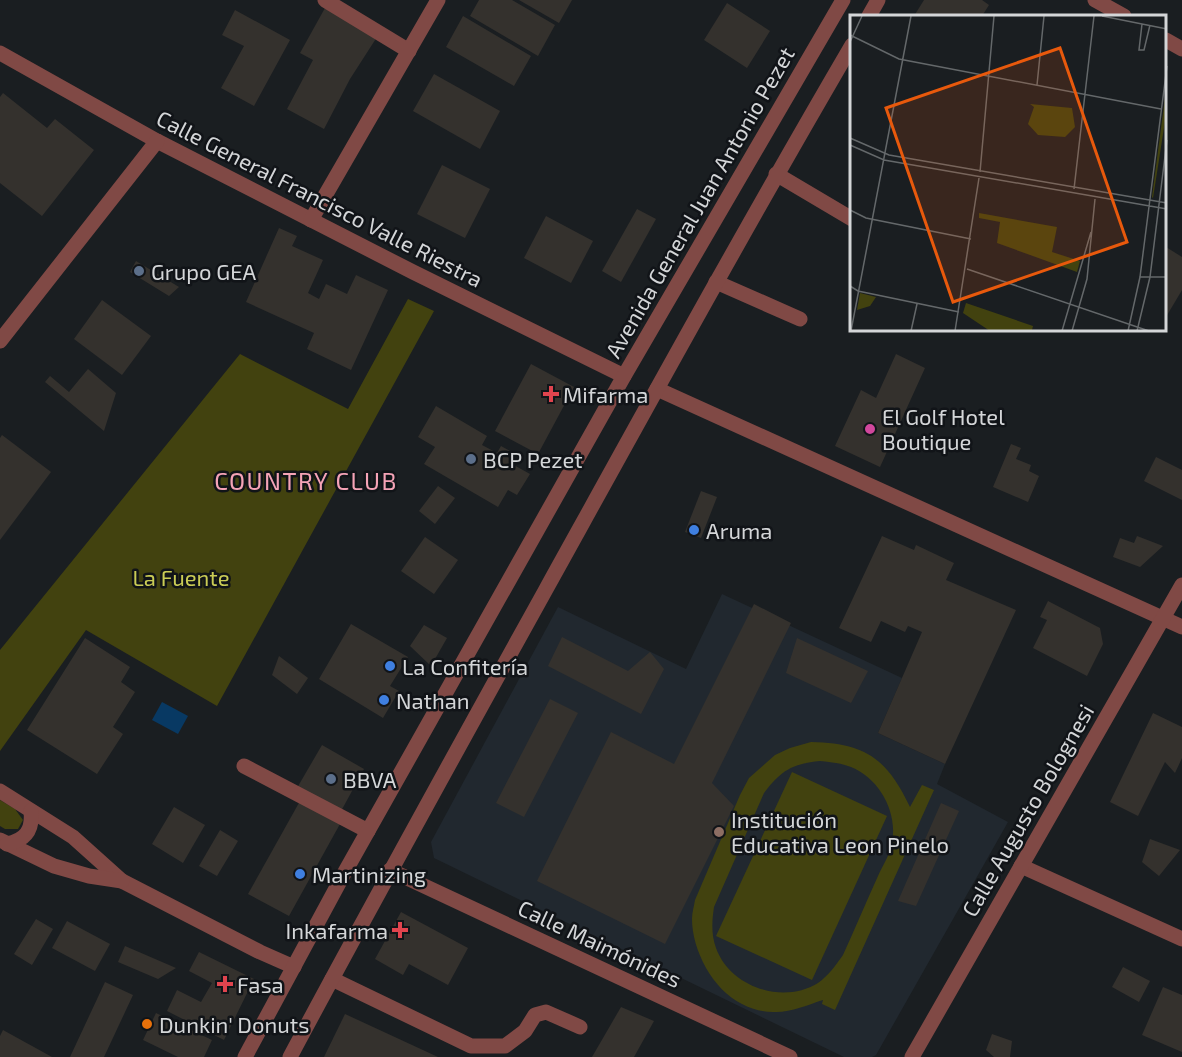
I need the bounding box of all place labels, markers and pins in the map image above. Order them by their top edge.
place label: Grupo GEA [151,258,256,284]
marker: Grupo GEA [132,264,146,278]
place label: Mifarma [563,381,648,407]
marker: Mifarma [544,387,558,401]
place label: El Golf Hotel Boutique [882,403,1005,454]
marker: El Golf Hotel Boutique [863,422,877,436]
place label: BCP Pezet [483,446,583,472]
marker: BCP Pezet [464,452,478,466]
place label: Aruma [706,517,772,543]
marker: Aruma [687,523,701,537]
place label: La Confitería [402,653,528,679]
marker: La Confitería [383,659,397,673]
place label: Nathan [396,687,470,713]
marker: Nathan [377,693,391,707]
place label: BBVA [343,766,397,792]
marker: BBVA [324,772,338,786]
place label: Institución Educativa Leon Pinelo [731,806,949,857]
marker: Institución Educativa Leon Pinelo [712,825,726,839]
place label: Martinizing [312,861,426,887]
marker: Martinizing [293,867,307,881]
place label: Inkafarma [286,917,388,943]
marker: Inkafarma [393,923,407,937]
place label: Fasa [237,971,284,997]
marker: Fasa [218,977,232,991]
place label: Dunkin' Donuts [159,1011,309,1037]
marker: Dunkin' Donuts [140,1017,154,1031]

